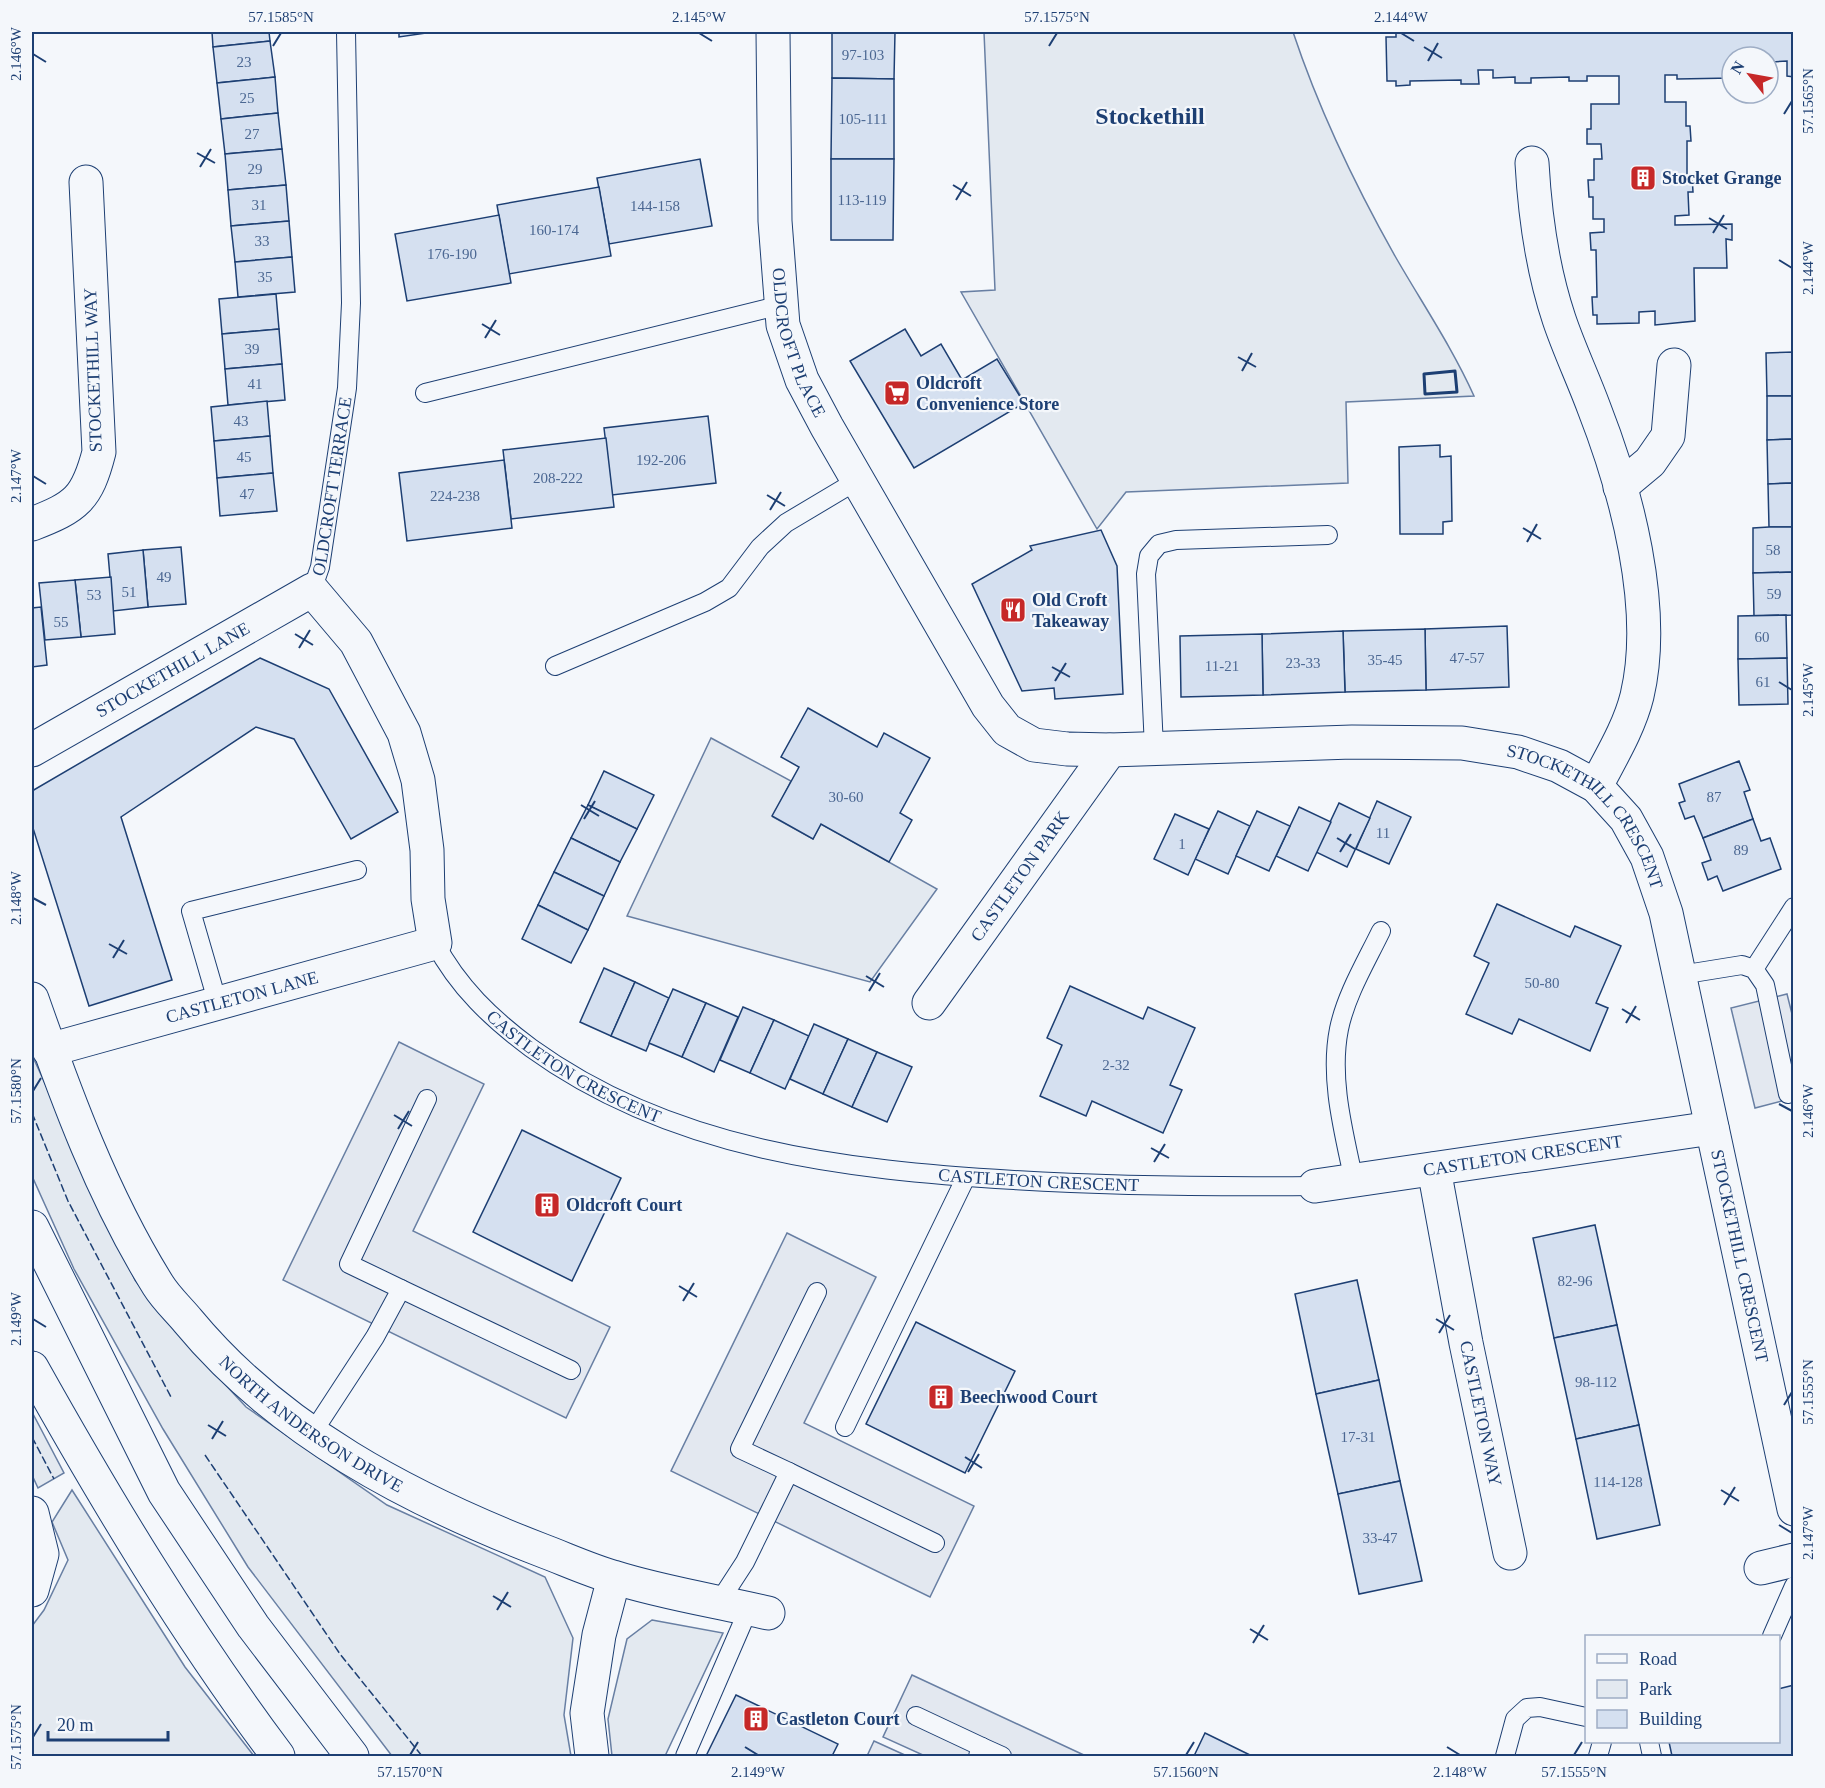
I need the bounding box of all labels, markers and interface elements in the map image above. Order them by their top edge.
text: 57.1585°N [248,9,314,25]
text: 2.145°W [672,9,727,25]
text: 57.1575°N [1024,9,1090,25]
text: 2.144°W [1374,9,1429,25]
text: 2.146°W [8,26,24,81]
north arrow [1720,45,1780,105]
house number: 97-103 [842,47,884,63]
house number: 23 [237,54,252,70]
text: N [1727,58,1748,77]
text: 57.1565°N [1800,68,1816,134]
house number: 25 [240,90,255,106]
district label: Stockethill [1095,103,1205,129]
house number: 105-111 [839,111,887,127]
house number: 27 [245,126,260,142]
house number: 29 [248,161,263,177]
building icon: Stocket Grange [1628,163,1658,193]
place label: Stocket Grange [1662,168,1781,188]
house number: 113-119 [838,192,886,208]
house number: 31 [252,197,267,213]
house number: 144-158 [630,198,680,214]
house number: 160-174 [529,222,579,238]
house number: 33 [255,233,270,249]
text: 2.144°W [1800,240,1816,295]
house number: 176-190 [427,246,477,262]
street label: OLDCROFT PLACE [769,267,830,421]
house number: 35 [258,269,273,285]
street label: STOCKETHILL WAY [80,287,106,453]
house number: 39 [245,341,260,357]
place label: Oldcroft Convenience Store [916,373,1059,414]
house number: 41 [248,376,263,392]
supermarket icon: Oldcroft Convenience Store [882,378,912,408]
street label: OLDCROFT TERRACE [308,395,356,579]
house number: 43 [234,413,249,429]
text: 2.147°W [8,448,24,503]
house number: 45 [237,449,252,465]
house number: 192-206 [636,452,686,468]
house number: 208-222 [533,470,583,486]
house number: 47 [240,486,255,502]
house number: 224-238 [430,488,480,504]
house number: 58 [1766,542,1781,558]
house number: 49 [157,569,172,585]
house number: 51 [122,584,137,600]
house number: 59 [1767,586,1782,602]
house number: 53 [87,587,102,603]
place label: Old Croft Takeaway [1032,590,1109,631]
restaurant icon: Old Croft Takeaway [998,595,1028,625]
house number: 55 [54,614,69,630]
street label: STOCKETHILL LANE [92,618,253,721]
house number: 60 [1755,629,1770,645]
house number: 47-57 [1450,650,1485,666]
house number: 35-45 [1368,652,1403,668]
house number: 23-33 [1286,655,1321,671]
house number: 11-21 [1205,658,1239,674]
text: 2.145°W [1800,662,1816,717]
house number: 61 [1756,674,1771,690]
street label: STOCKETHILL CRESCENT [1505,740,1667,891]
house number: 30-60 [829,789,864,805]
house number: 87 [1707,789,1722,805]
street label: CASTLETON PARK [966,807,1073,945]
house number: 11 [1376,825,1390,841]
house number: 1 [1178,836,1186,852]
house number: 89 [1734,842,1749,858]
text: 2.148°W [8,870,24,925]
street label: CASTLETON LANE [164,967,320,1027]
house number: 50-80 [1525,975,1560,991]
street label: CASTLETON CRESCENT [483,1006,664,1127]
house number: 2-32 [1102,1057,1130,1073]
text: 57.1580°N [8,1058,24,1124]
text: 2.146°W [1800,1083,1816,1138]
street label: CASTLETON CRESCENT [1422,1131,1624,1180]
street label: STOCKETHILL CRESCENT [1707,1148,1772,1365]
street label: CASTLETON CRESCENT [937,1165,1139,1195]
building icon: Oldcroft Court [532,1190,562,1220]
place label: Oldcroft Court [566,1195,682,1215]
house number: 82-96 [1558,1273,1593,1289]
text: 2.149°W [8,1291,24,1346]
street label: CASTLETON WAY [1456,1339,1506,1488]
street label: NORTH ANDERSON DRIVE [215,1352,407,1496]
text: 57.1555°N [1800,1359,1816,1425]
house number: 98-112 [1575,1374,1617,1390]
building icon: Beechwood Court [926,1382,956,1412]
place label: Beechwood Court [960,1387,1098,1407]
house number: 17-31 [1341,1429,1376,1445]
house number: 114-128 [1593,1474,1643,1490]
text: 2.147°W [1800,1505,1816,1560]
house number: 33-47 [1363,1530,1398,1546]
legend [1585,1635,1780,1743]
text: Road [1639,1649,1677,1669]
text: Park [1639,1679,1672,1699]
text: 57.1575°N [8,1704,24,1770]
scale bar [48,1704,168,1742]
building icon: Castleton Court [741,1704,771,1734]
place label: Castleton Court [776,1709,900,1729]
text: Building [1639,1709,1702,1729]
text: 20 m [57,1715,94,1735]
text: 57.1570°N [377,1764,443,1780]
text: 2.149°W [731,1764,786,1780]
text: 57.1560°N [1153,1764,1219,1780]
text: 2.148°W [1433,1764,1488,1780]
text: 57.1555°N [1541,1764,1607,1780]

